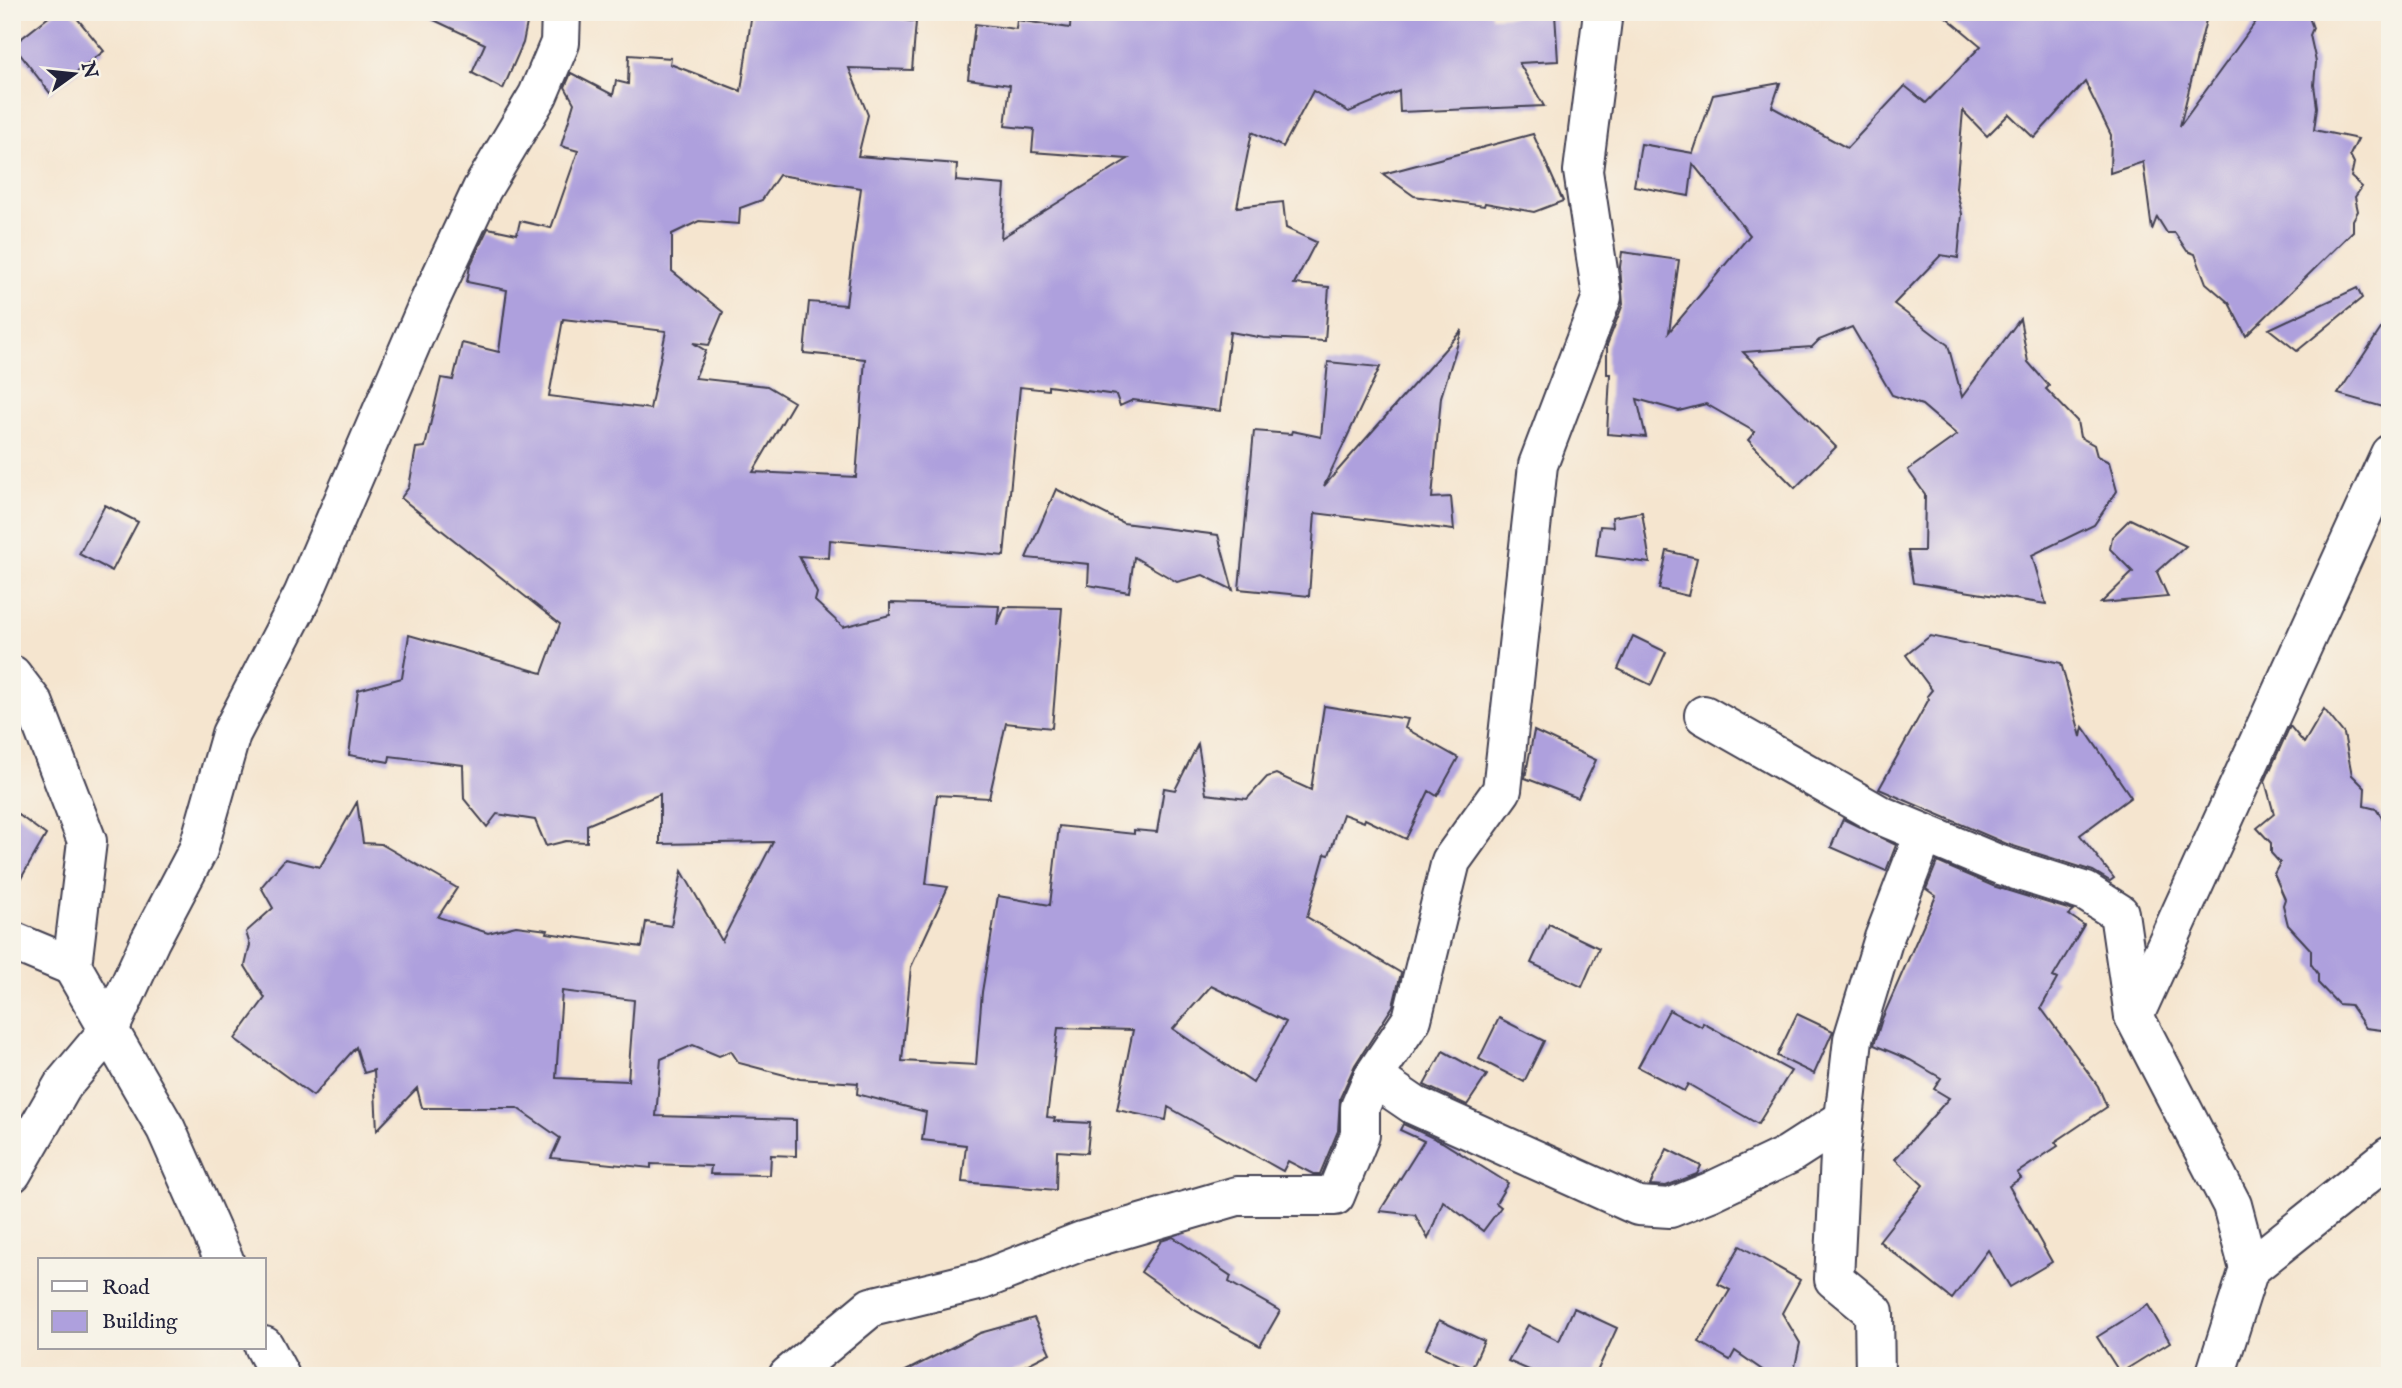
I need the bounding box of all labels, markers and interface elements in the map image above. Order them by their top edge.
north arrow [38,38,108,108]
text: N [75,58,102,82]
legend [38,1258,266,1350]
text: Road [102,1275,150,1302]
text: Building [102,1309,178,1336]

